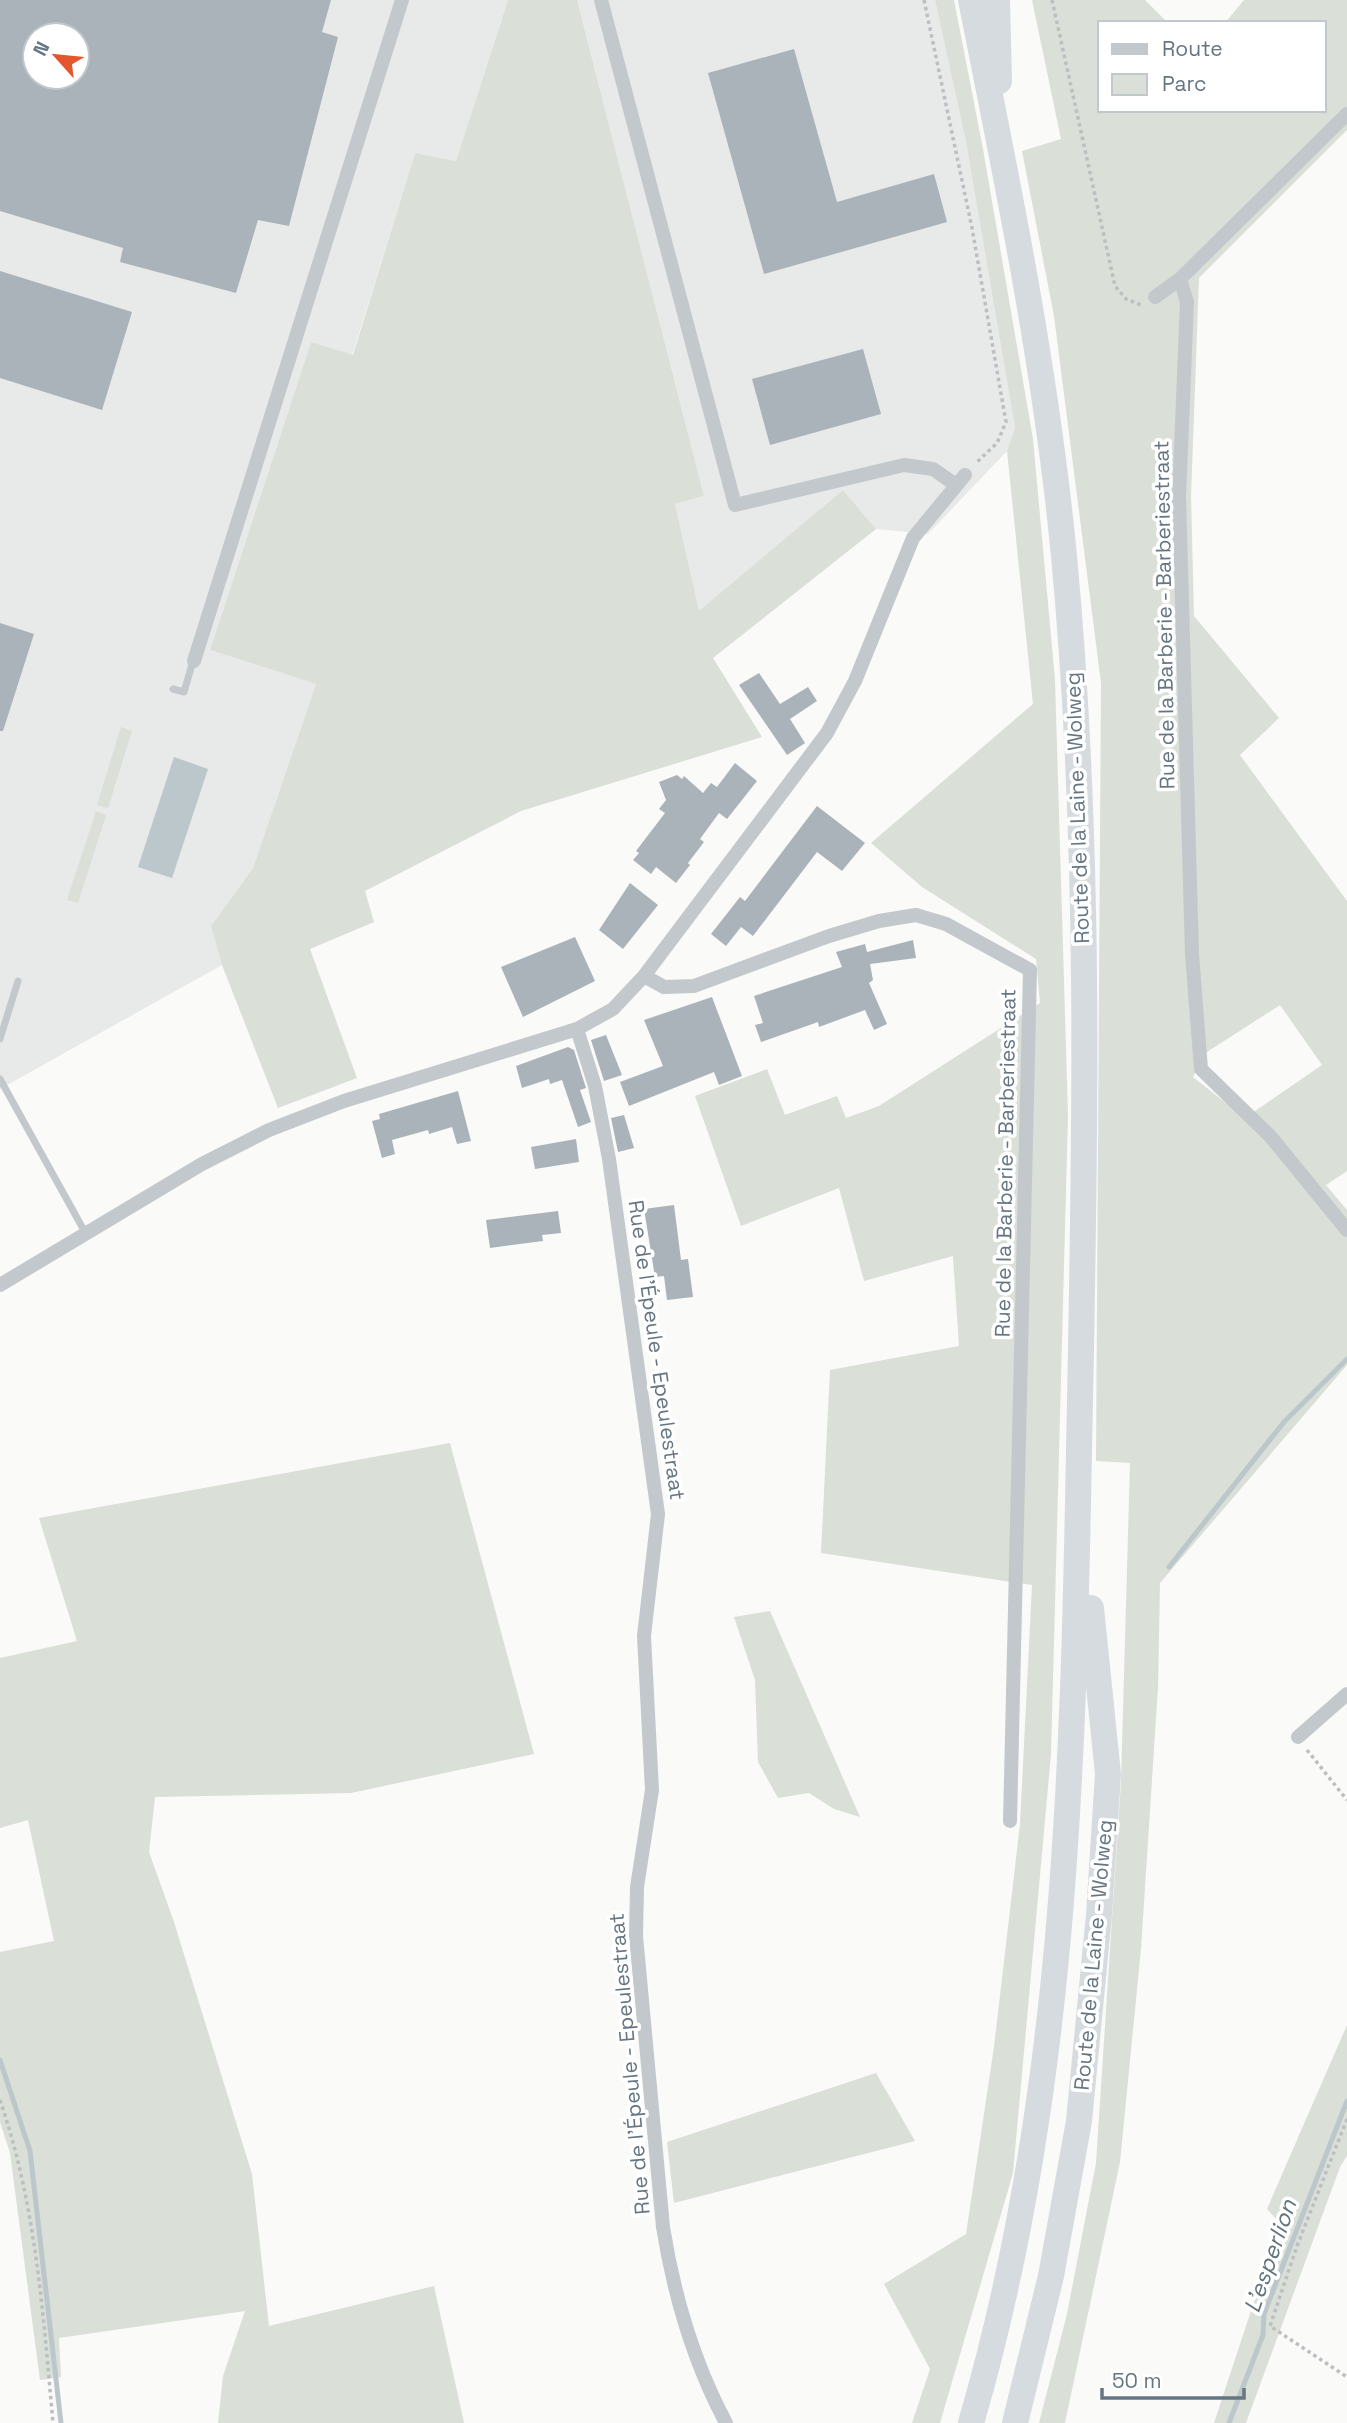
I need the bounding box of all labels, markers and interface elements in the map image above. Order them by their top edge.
north arrow [21,21,91,91]
legend [1098,21,1326,112]
text: Route [1162,35,1223,62]
text: N [27,37,55,60]
text: Parc [1162,70,1207,97]
street label: Rue de la Barberie - Barberiestraat [1147,440,1181,790]
street label: Route de la Laine - Wolweg [1059,672,1095,944]
street label: Rue de la Barberie - Barberiestraat [988,988,1022,1338]
street label: Rue de l'Épeule - Epeulestraat [623,1198,691,1502]
street label: Route de la Laine - Wolweg [1068,1818,1118,2092]
street label: Rue de l'Épeule - Epeulestraat [602,1912,656,2216]
water label: L'esperlion [1237,2195,1304,2316]
scale bar [1102,2356,1244,2400]
text: 50 m [1112,2367,1162,2394]

